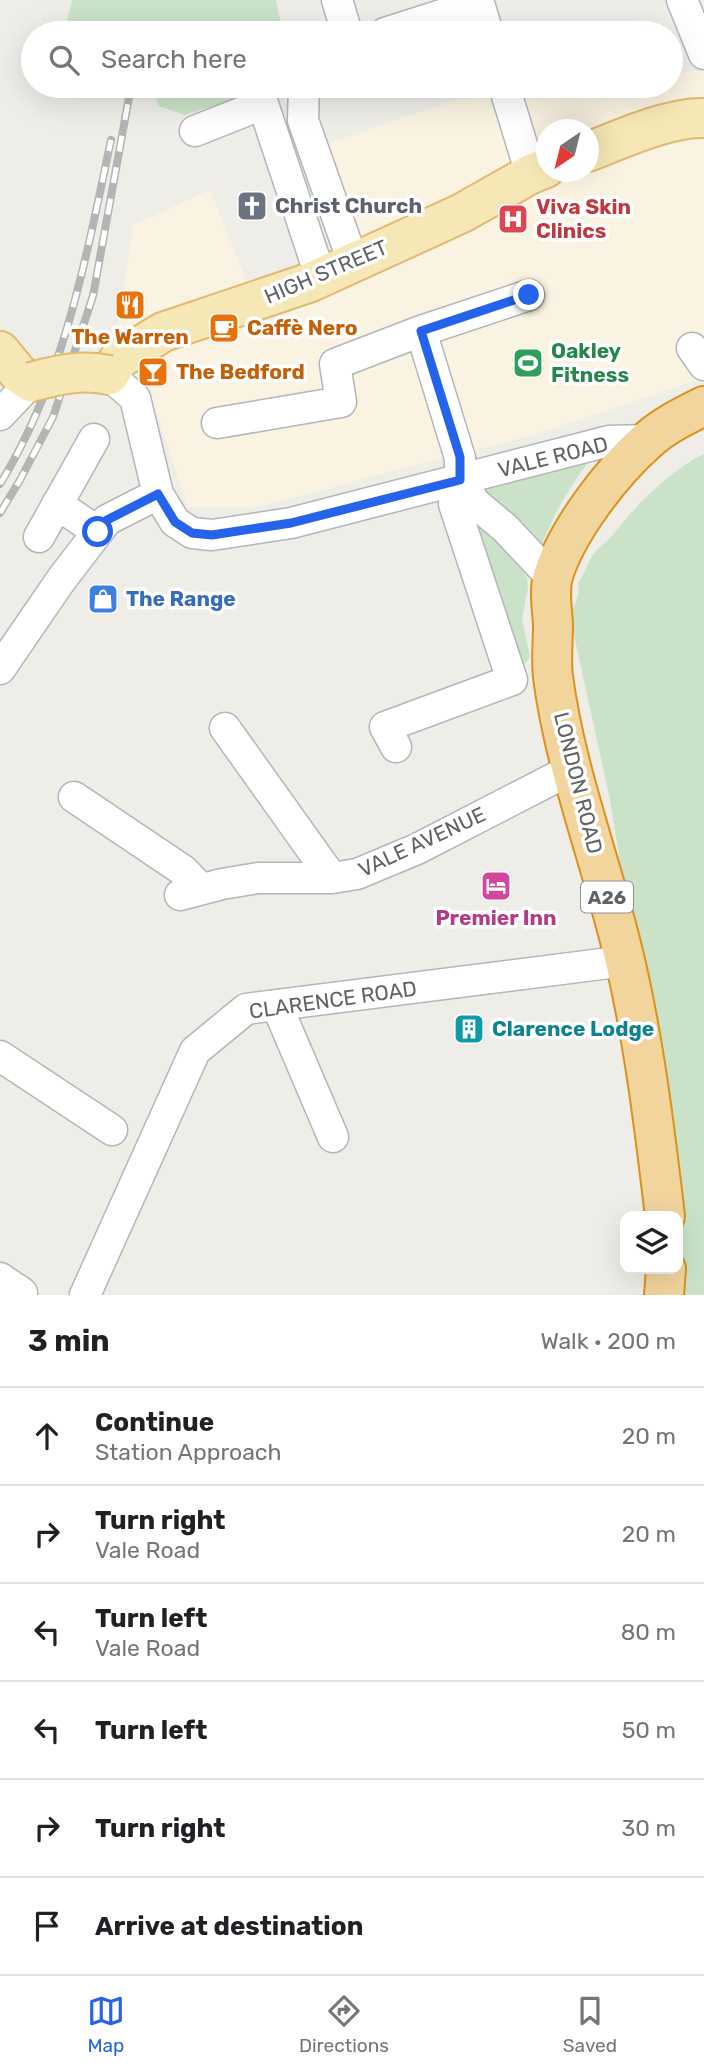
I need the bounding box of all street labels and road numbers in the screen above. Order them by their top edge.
street label: HIGH STREET [260,234,391,309]
street label: VALE ROAD [495,431,611,482]
street label: LONDON ROAD [549,709,608,856]
street label: VALE AVENUE [354,801,489,882]
road number: A26 [581,882,633,912]
street label: CLARENCE ROAD [247,975,418,1024]

